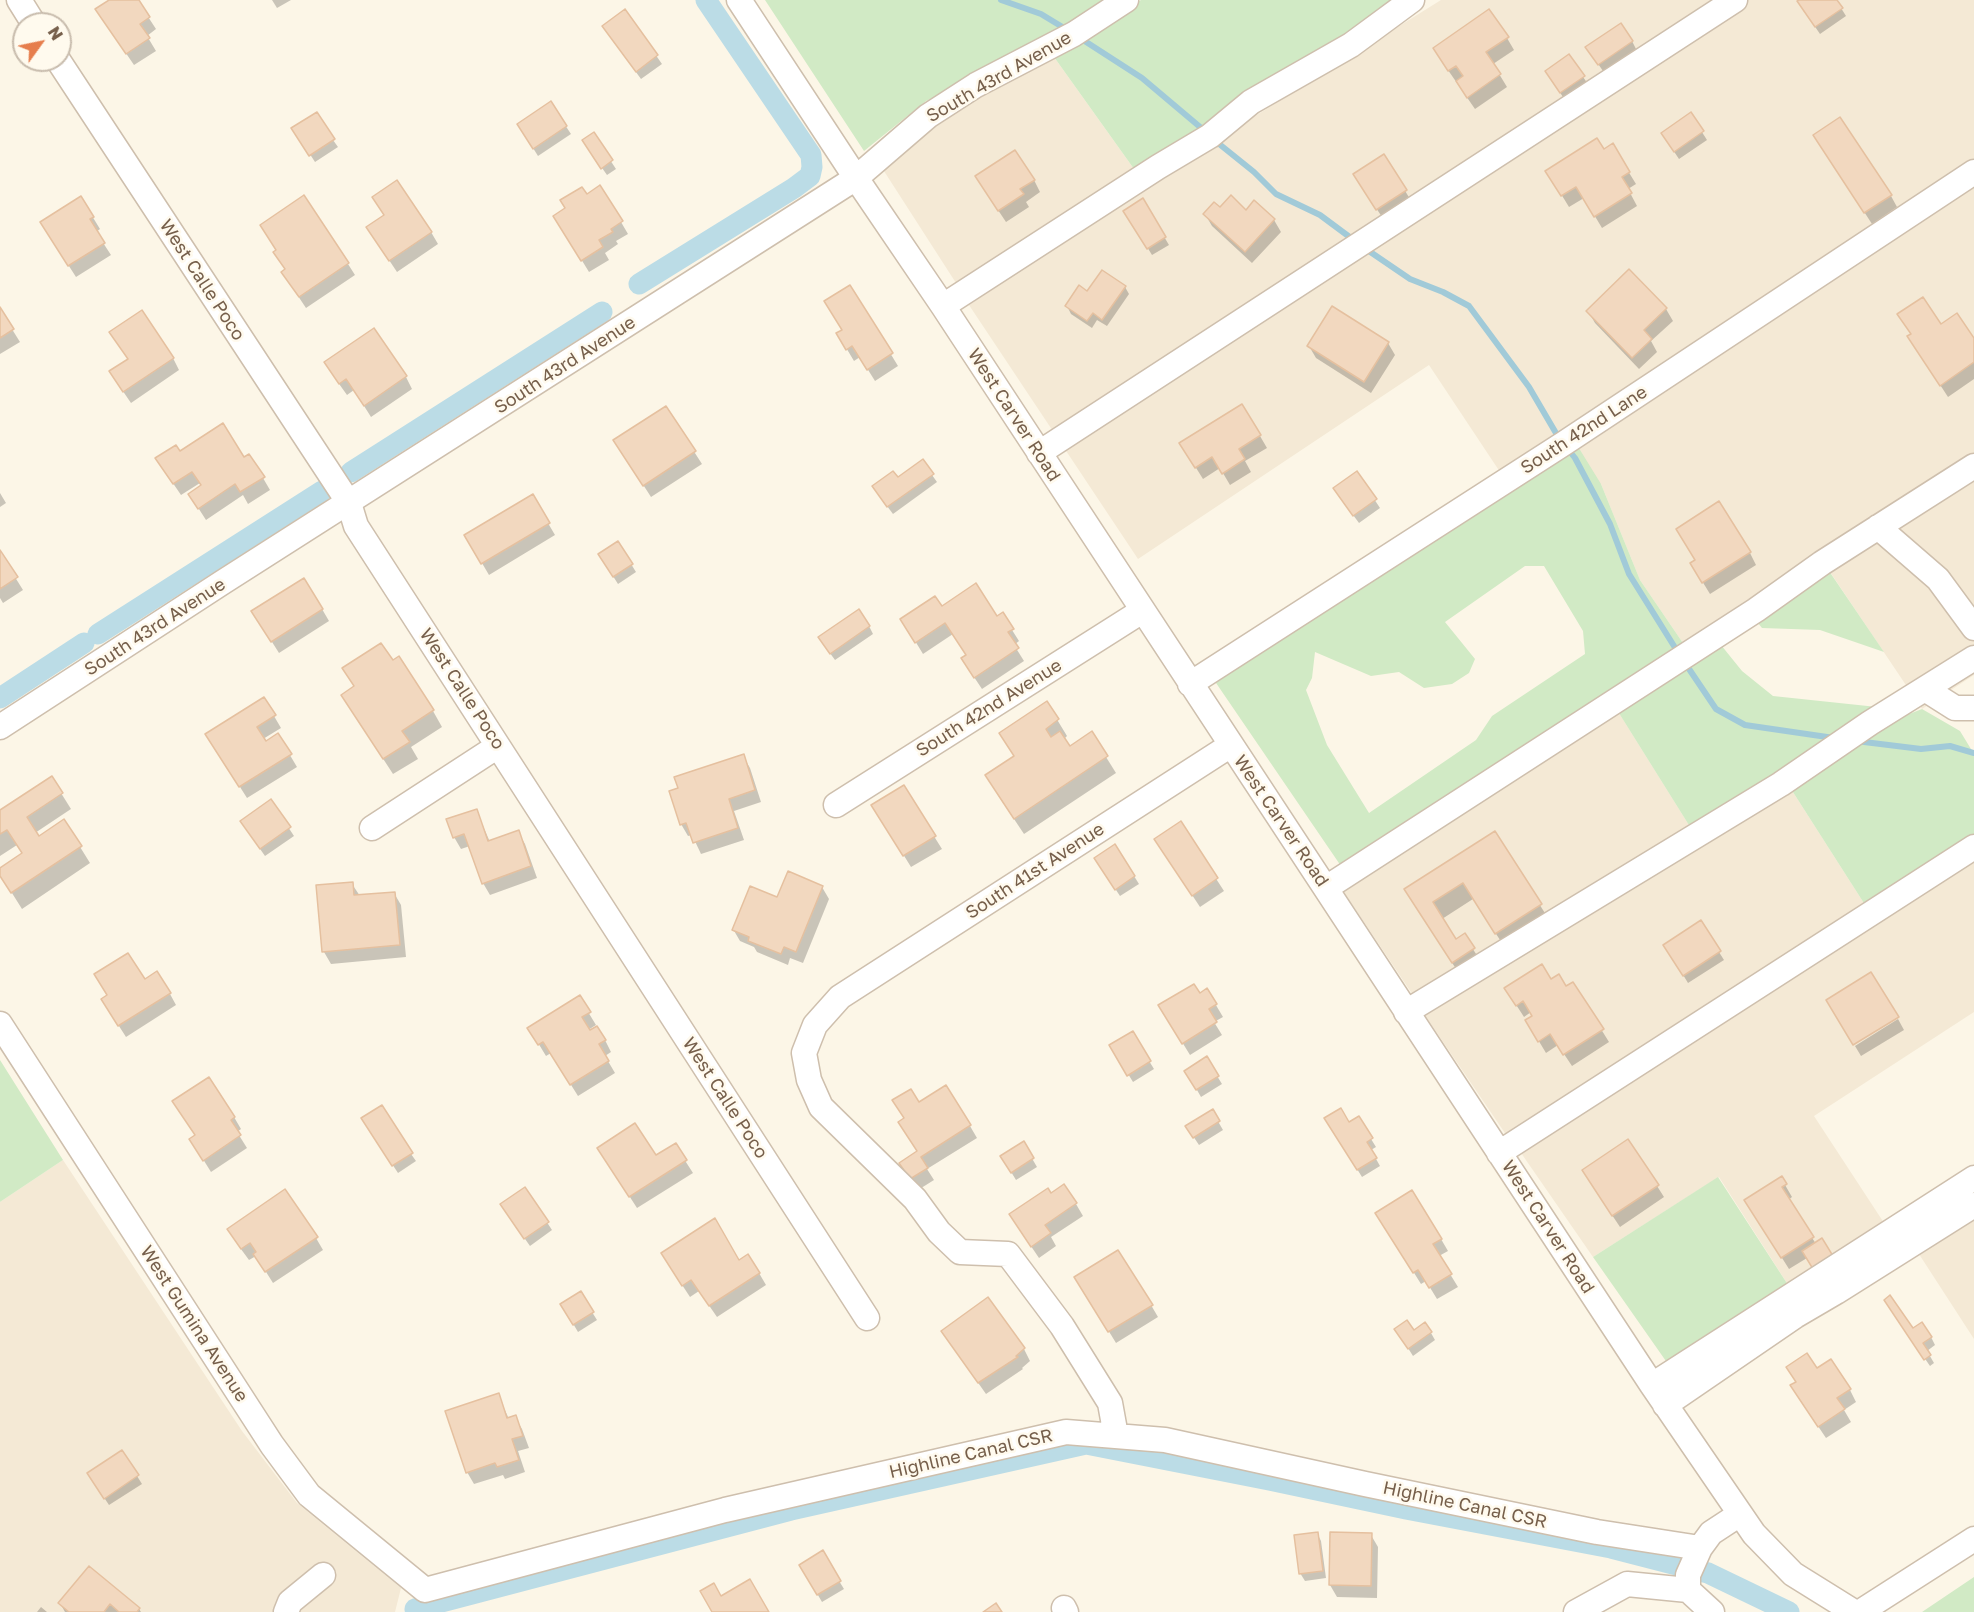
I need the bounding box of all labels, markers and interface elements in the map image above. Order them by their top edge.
north arrow [12,12,72,72]
text: N [44,23,67,44]
street label: South 43rd Avenue [923,27,1075,127]
street label: West Calle Poco [155,215,249,345]
street label: South 43rd Avenue [491,311,639,419]
street label: West Carver Road [963,345,1065,485]
street label: South 42nd Lane [1517,381,1651,479]
street label: South 43rd Avenue [81,573,229,681]
street label: West Calle Poco [415,624,509,754]
street label: South 42nd Avenue [912,654,1066,762]
street label: West Carver Road [1229,751,1333,891]
street label: South 41st Avenue [962,818,1108,924]
street label: West Calle Poco [678,1033,772,1163]
street label: West Carver Road [1497,1157,1599,1297]
street label: West Gumina Avenue [135,1242,253,1406]
street label: Highline Canal CSR [887,1425,1055,1483]
street label: Highline Canal CSR [1381,1477,1549,1533]

